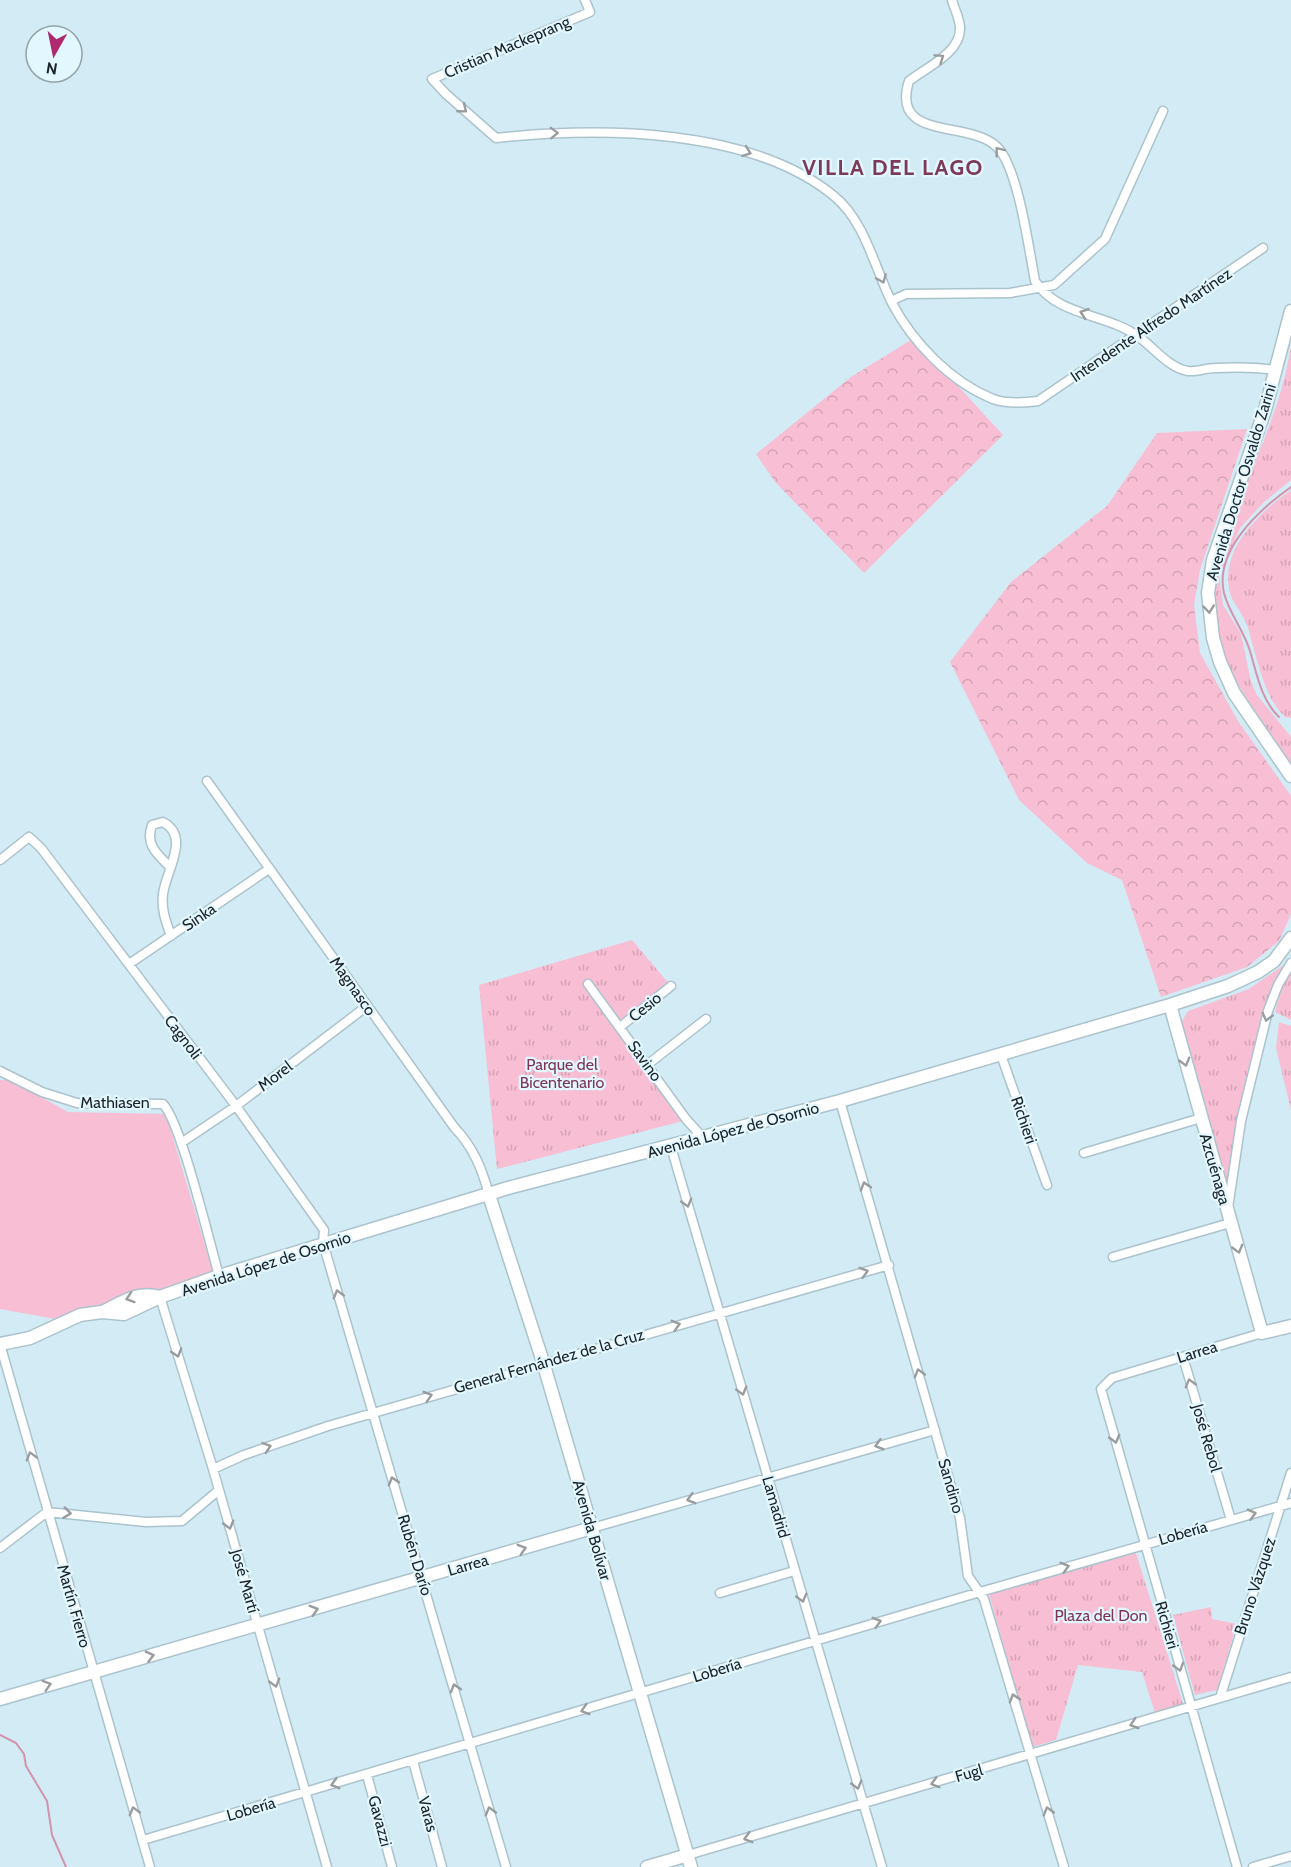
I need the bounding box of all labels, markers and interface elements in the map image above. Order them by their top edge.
street label: Cristian Mackeprang [441,11,574,82]
north arrow [24,24,84,84]
one-way arrow [933,54,944,65]
text: N [45,58,59,79]
one-way arrow [456,102,467,113]
one-way arrow [549,126,558,139]
one-way arrow [741,145,752,158]
one-way arrow [996,147,1007,158]
district label: VILLA DEL LAGO [802,154,984,181]
street label: Intendente Alfredo Martínez [1067,264,1236,386]
one-way arrow [875,273,887,284]
one-way arrow [1079,308,1089,320]
street label: Avenida Doctor Osvaldo Zarini [1202,381,1280,583]
one-way arrow [1203,605,1215,614]
street label: Sinka [179,899,220,935]
street label: Magnasco [326,953,380,1019]
street label: Cesio [625,988,665,1026]
street label: Cagnoli [160,1011,206,1063]
one-way arrow [1262,1011,1275,1021]
street label: Savino [624,1037,666,1085]
park label: Parque del Bicentenario [520,1055,604,1092]
one-way arrow [1178,1056,1190,1066]
street label: Morel [254,1057,296,1095]
street label: Mathiasen [80,1093,150,1112]
street label: Richieri [1007,1094,1041,1146]
street label: Avenida López de Osornio [645,1098,821,1162]
street label: Azcuénaga [1196,1131,1234,1207]
one-way arrow [860,1181,872,1192]
one-way arrow [680,1198,692,1208]
street label: Avenida López de Osornio [179,1228,353,1300]
one-way arrow [1231,1243,1243,1254]
one-way arrow [858,1267,869,1279]
one-way arrow [333,1289,345,1300]
one-way arrow [125,1291,136,1303]
one-way arrow [670,1320,681,1332]
street label: General Fernández de la Cruz [452,1325,647,1397]
street label: Larrea [1174,1337,1220,1367]
one-way arrow [170,1347,182,1358]
one-way arrow [914,1368,926,1379]
one-way arrow [1185,1378,1197,1389]
one-way arrow [734,1386,747,1396]
one-way arrow [423,1391,433,1403]
street label: José Rebol [1188,1401,1226,1475]
one-way arrow [1108,1433,1120,1444]
one-way arrow [874,1438,884,1451]
one-way arrow [261,1441,272,1454]
one-way arrow [26,1451,38,1461]
street label: Sandino [934,1456,968,1516]
street label: Lamadrid [758,1474,794,1540]
one-way arrow [388,1476,400,1487]
street label: Avenida Bolívar [569,1478,616,1583]
one-way arrow [686,1492,697,1504]
one-way arrow [62,1506,72,1519]
one-way arrow [1247,1508,1257,1521]
street label: Rubén Darío [394,1512,436,1598]
street label: Lobería [1156,1517,1210,1549]
one-way arrow [222,1520,235,1530]
street label: Bruno Vázquez [1230,1534,1280,1637]
one-way arrow [516,1544,527,1556]
street label: José Martí [227,1546,263,1616]
street label: Larrea [445,1550,491,1580]
street label: Martín Fierro [53,1562,95,1650]
one-way arrow [1059,1562,1070,1574]
one-way arrow [795,1592,807,1603]
street label: Richieri [1151,1599,1183,1651]
one-way arrow [308,1605,319,1617]
park label: Plaza del Don [1054,1606,1148,1625]
one-way arrow [872,1617,882,1629]
one-way arrow [145,1650,155,1663]
street label: Lobería [690,1654,744,1686]
one-way arrow [1172,1661,1184,1672]
one-way arrow [267,1677,280,1687]
one-way arrow [41,1680,52,1692]
one-way arrow [450,1683,462,1694]
one-way arrow [1009,1693,1021,1704]
one-way arrow [580,1703,590,1716]
one-way arrow [1129,1717,1140,1729]
street label: Fugl [953,1760,985,1786]
one-way arrow [930,1776,941,1788]
one-way arrow [330,1777,340,1790]
one-way arrow [850,1780,863,1790]
street label: Lobería [224,1793,278,1825]
street label: Gavazzi [364,1793,396,1849]
street label: Varas [414,1794,442,1834]
one-way arrow [129,1806,142,1816]
one-way arrow [485,1806,497,1817]
one-way arrow [1042,1806,1055,1816]
one-way arrow [743,1831,753,1843]

